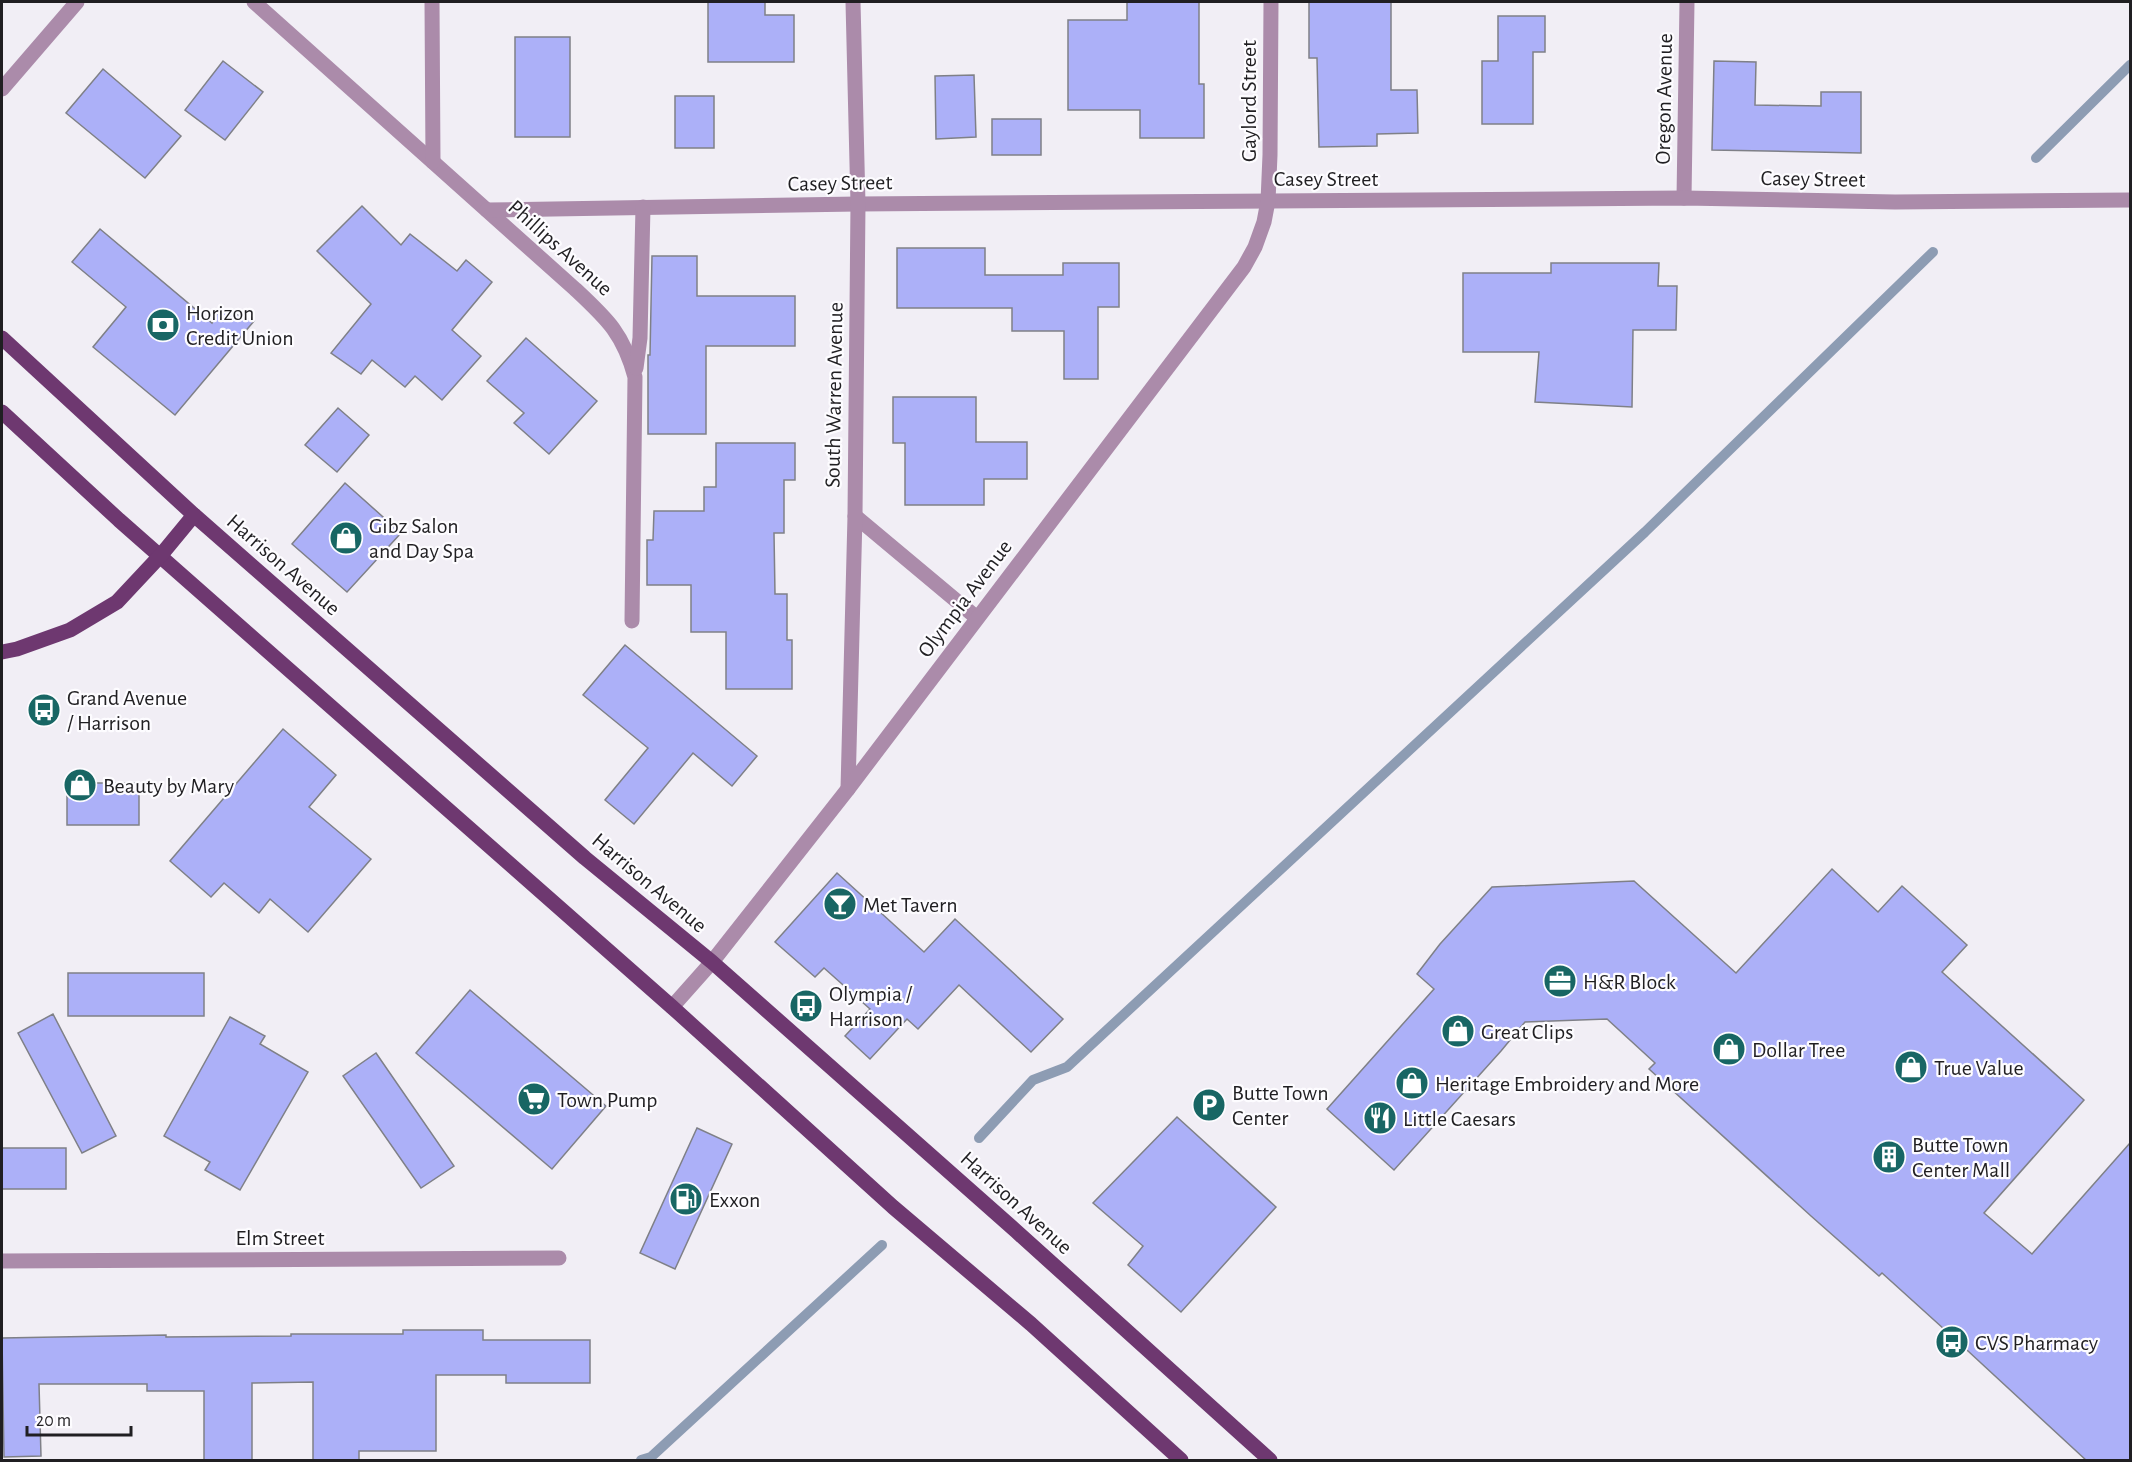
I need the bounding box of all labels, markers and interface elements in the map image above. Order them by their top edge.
street label: Oregon Avenue [1652,33,1676,165]
street label: Gaylord Street [1238,40,1260,162]
street label: Casey Street [1760,167,1866,191]
street label: Casey Street [1274,168,1378,190]
street label: Casey Street [787,171,893,195]
street label: Phillips Avenue [504,196,617,300]
place label: Horizon Credit Union [186,302,294,349]
street label: South Warren Avenue [821,302,847,488]
bank icon: Horizon Credit Union [145,307,181,343]
street label: Harrison Avenue [223,510,344,620]
place label: Gibz Salon and Day Spa [369,515,474,562]
shop icon: Gibz Salon and Day Spa [328,520,364,556]
street label: Olympia Avenue [914,536,1016,661]
place label: Grand Avenue / Harrison [67,687,187,734]
bus stop icon: Grand Avenue / Harrison [26,692,62,728]
shop icon: Beauty by Mary [62,767,98,803]
place label: Beauty by Mary [103,775,235,797]
street label: Harrison Avenue [588,829,711,937]
bar icon: Met Tavern [822,886,858,922]
place label: Met Tavern [863,894,958,916]
office icon: H&R Block [1542,963,1578,999]
place label: H&R Block [1583,971,1676,993]
place label: Olympia / Harrison [829,983,913,1030]
bus stop icon: Olympia / Harrison [788,988,824,1024]
shop icon: Great Clips [1440,1013,1476,1049]
place label: Great Clips [1481,1021,1573,1043]
shop icon: Dollar Tree [1711,1031,1747,1067]
place label: Dollar Tree [1752,1039,1845,1061]
shop icon: True Value [1893,1049,1929,1085]
place label: True Value [1934,1057,2024,1079]
shop icon: Heritage Embroidery and More [1394,1065,1430,1101]
place label: Heritage Embroidery and More [1435,1073,1699,1095]
supermarket icon: Town Pump [516,1081,552,1117]
place label: Butte Town Center [1232,1082,1329,1129]
parking icon: Butte Town Center [1191,1087,1227,1123]
place label: Town Pump [557,1089,658,1111]
restaurant icon: Little Caesars [1362,1100,1398,1136]
place label: Little Caesars [1403,1108,1516,1130]
place label: Butte Town Center Mall [1912,1134,2010,1181]
building icon: Butte Town Center Mall [1871,1139,1907,1175]
street label: Harrison Avenue [956,1147,1076,1258]
fuel station icon: Exxon [668,1181,704,1217]
place label: Exxon [709,1189,760,1211]
street label: Elm Street [235,1227,325,1249]
bus stop icon: CVS Pharmacy [1934,1324,1970,1360]
place label: CVS Pharmacy [1975,1332,2099,1354]
scale bar [27,1399,130,1437]
text: 20 m [36,1412,71,1430]

